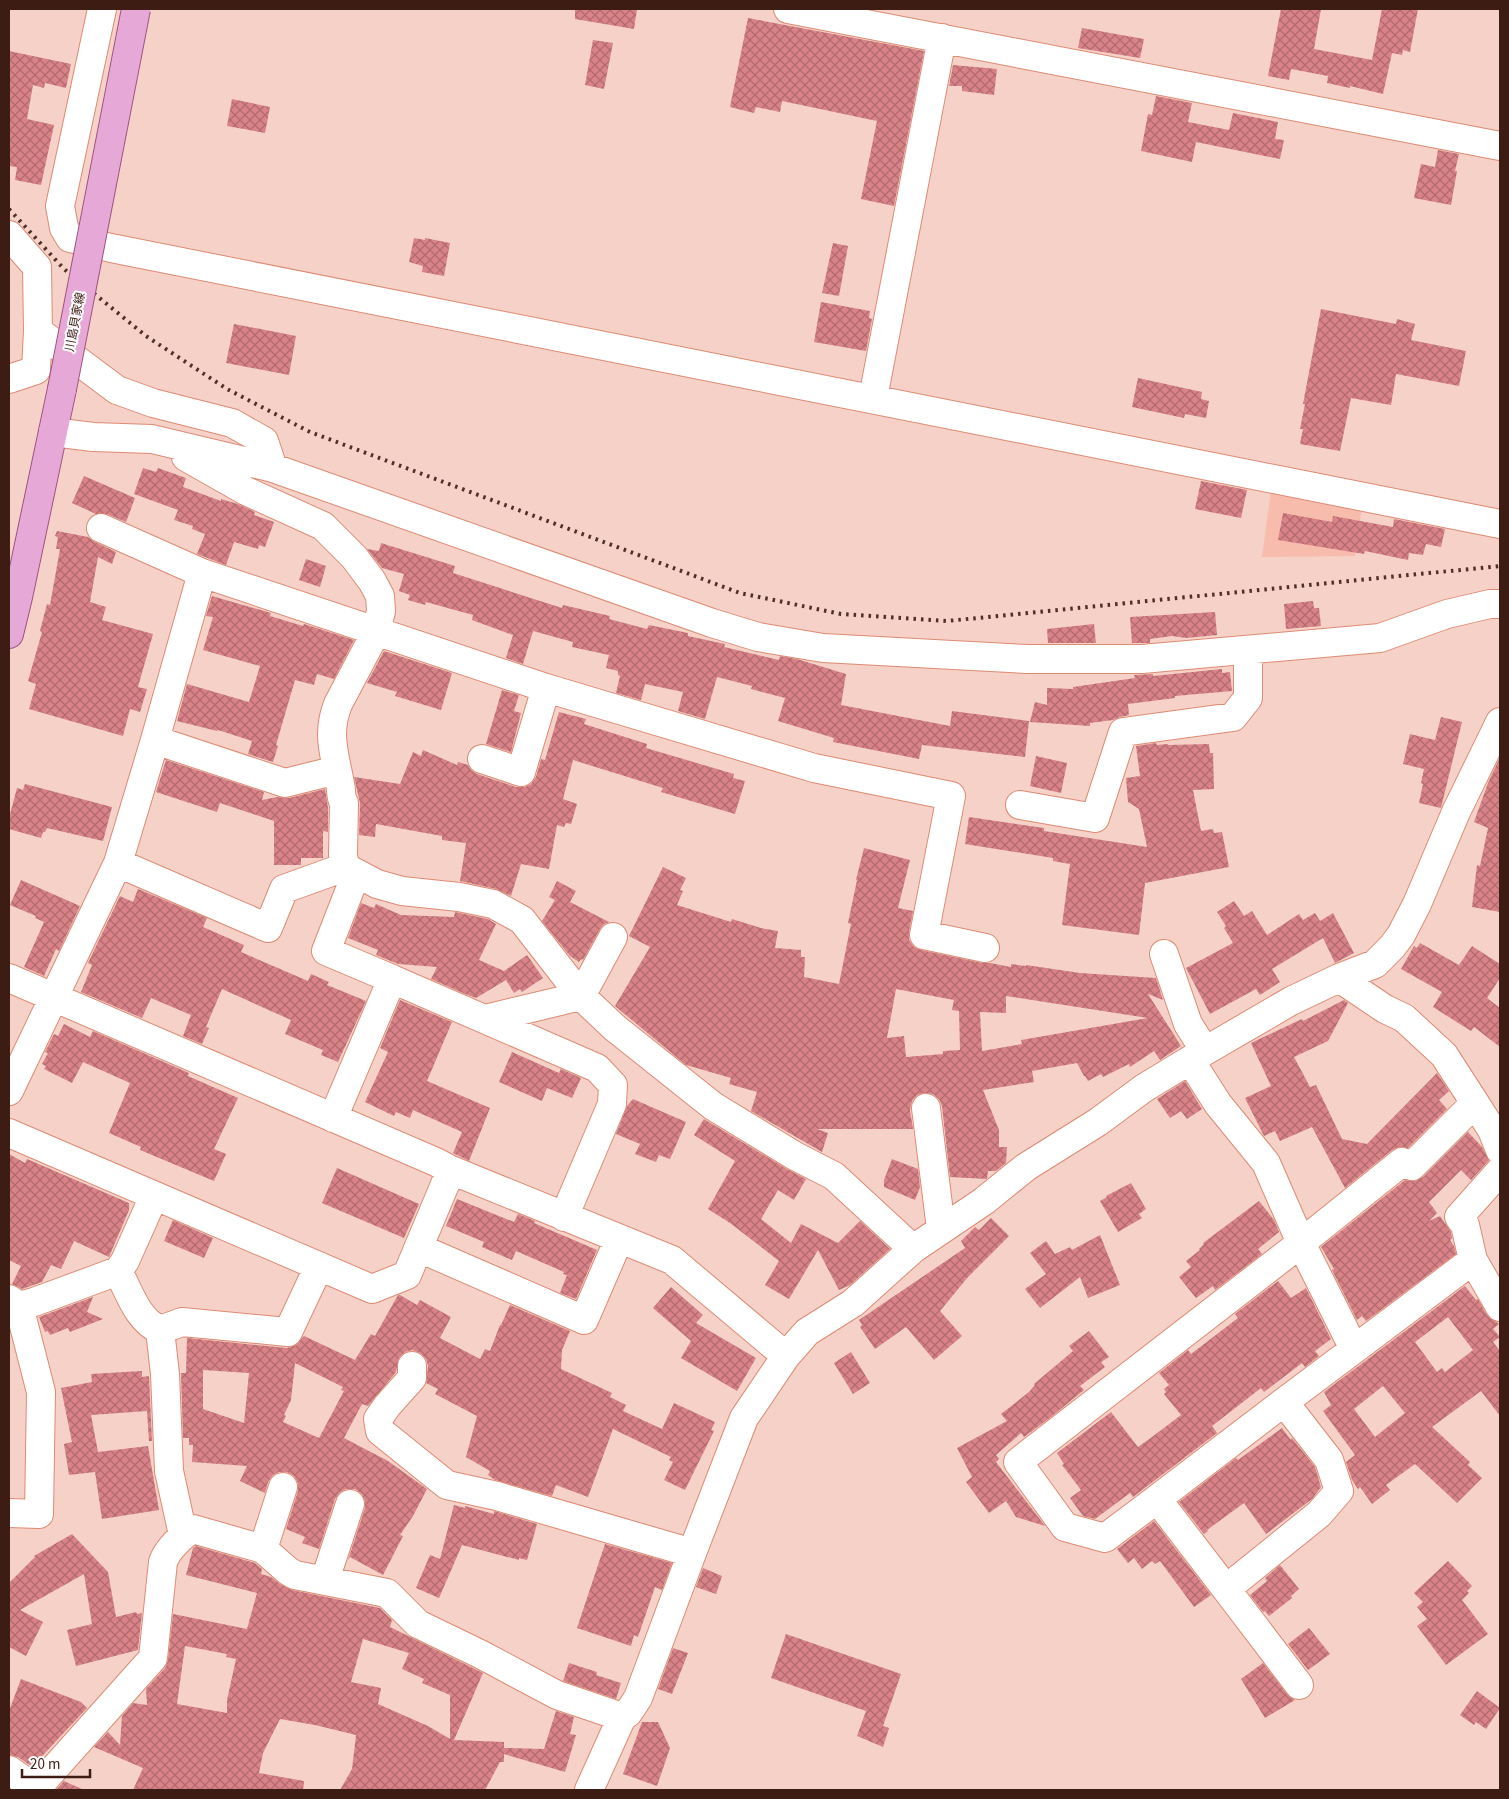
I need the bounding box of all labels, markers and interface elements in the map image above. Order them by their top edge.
street label: 川島貝家線 [61,291,90,353]
scale bar [22,1746,90,1778]
text: 20 m [30,1754,60,1775]

